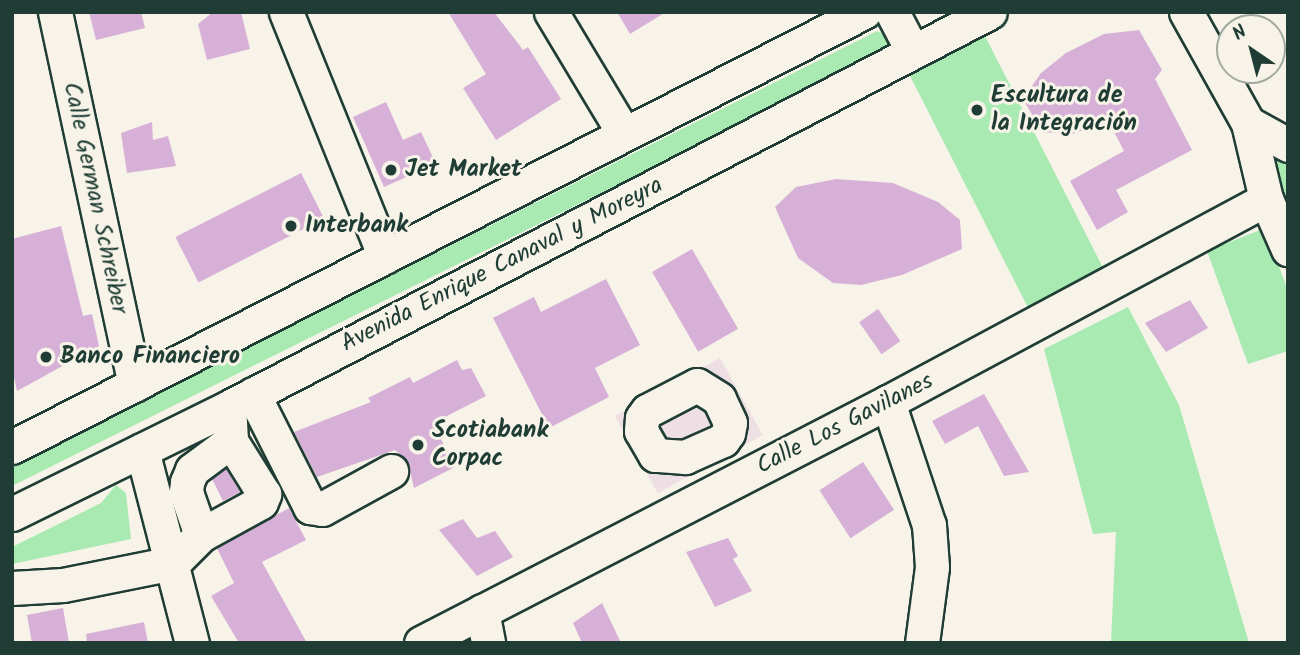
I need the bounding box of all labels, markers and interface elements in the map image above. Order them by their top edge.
north arrow [1216,14,1286,84]
text: N [1227,18,1254,49]
street label: Calle German Schreiber [56,80,134,316]
place label: Escultura de la Integración [991,82,1137,138]
marker: Escultura de la Integración [969,102,985,118]
place label: Jet Market [405,156,522,184]
marker: Jet Market [383,162,399,178]
street label: Avenida Enrique Canaval y Moreyra [336,171,668,359]
place label: Interbank [305,212,408,240]
marker: Interbank [283,218,299,234]
place label: Banco Financiero [60,343,240,371]
marker: Banco Financiero [38,349,54,365]
street label: Calle Los Gavilanes [752,367,938,481]
place label: Scotiabank Corpac [432,417,548,473]
marker: Scotiabank Corpac [410,437,426,453]

